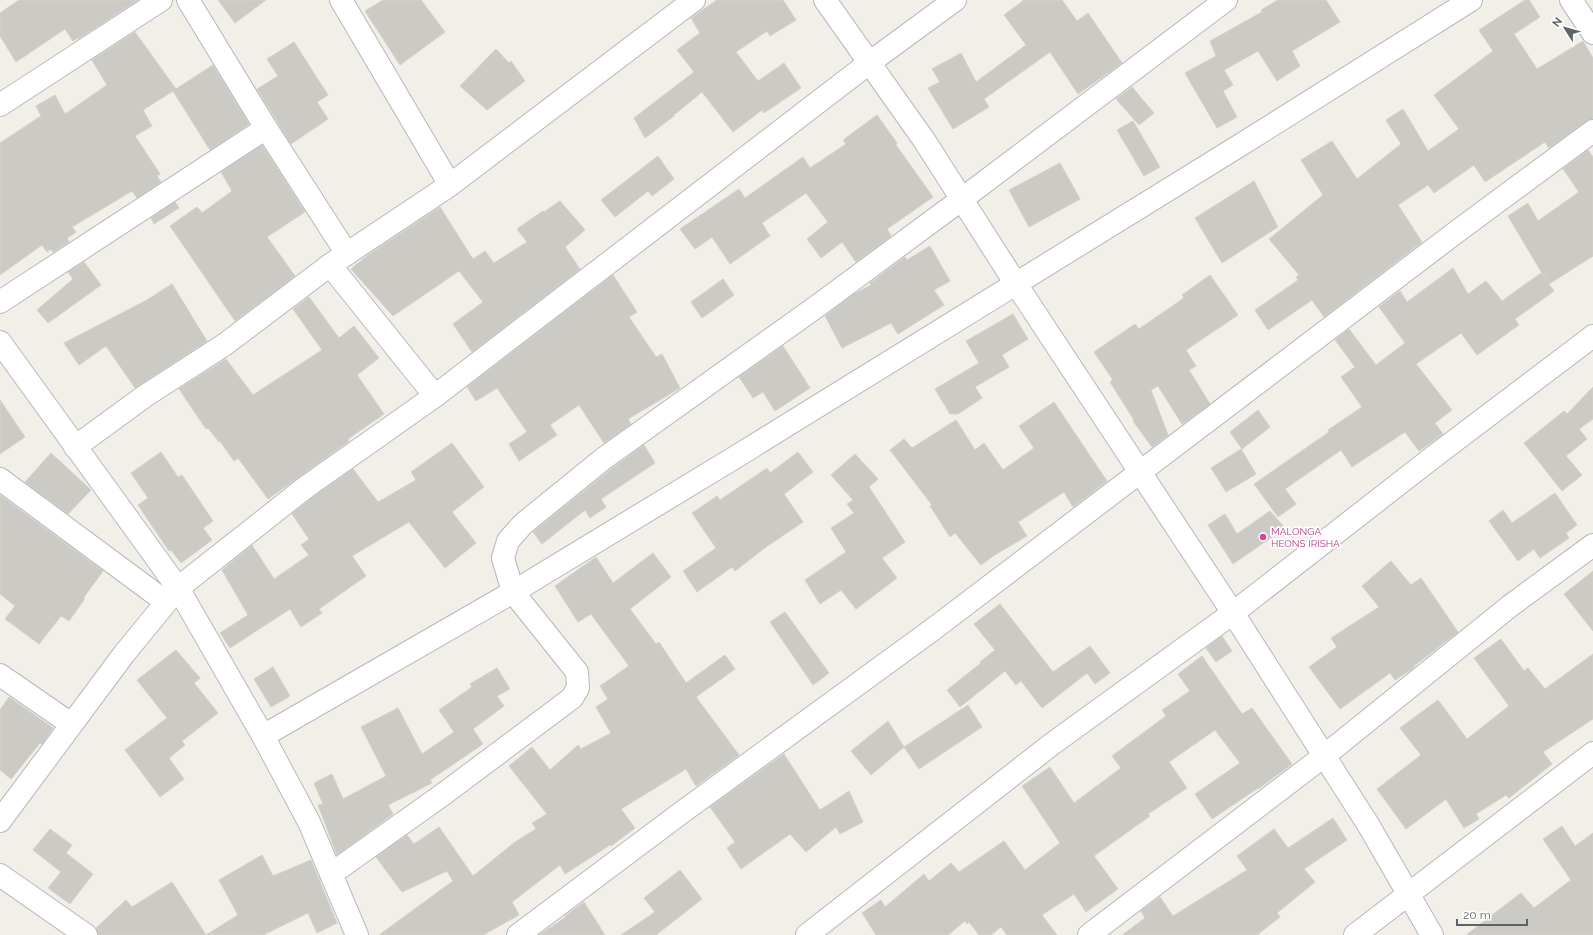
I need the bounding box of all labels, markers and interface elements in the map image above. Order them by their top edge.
north arrow [1545,8,1585,48]
text: N [1550,15,1565,30]
place label: MALONGA HEONS IRISHA [1271,526,1340,549]
marker: MALONGA HEONS IRISHA [1258,532,1268,542]
scale bar [1457,901,1527,927]
text: 20 m [1463,908,1491,922]

